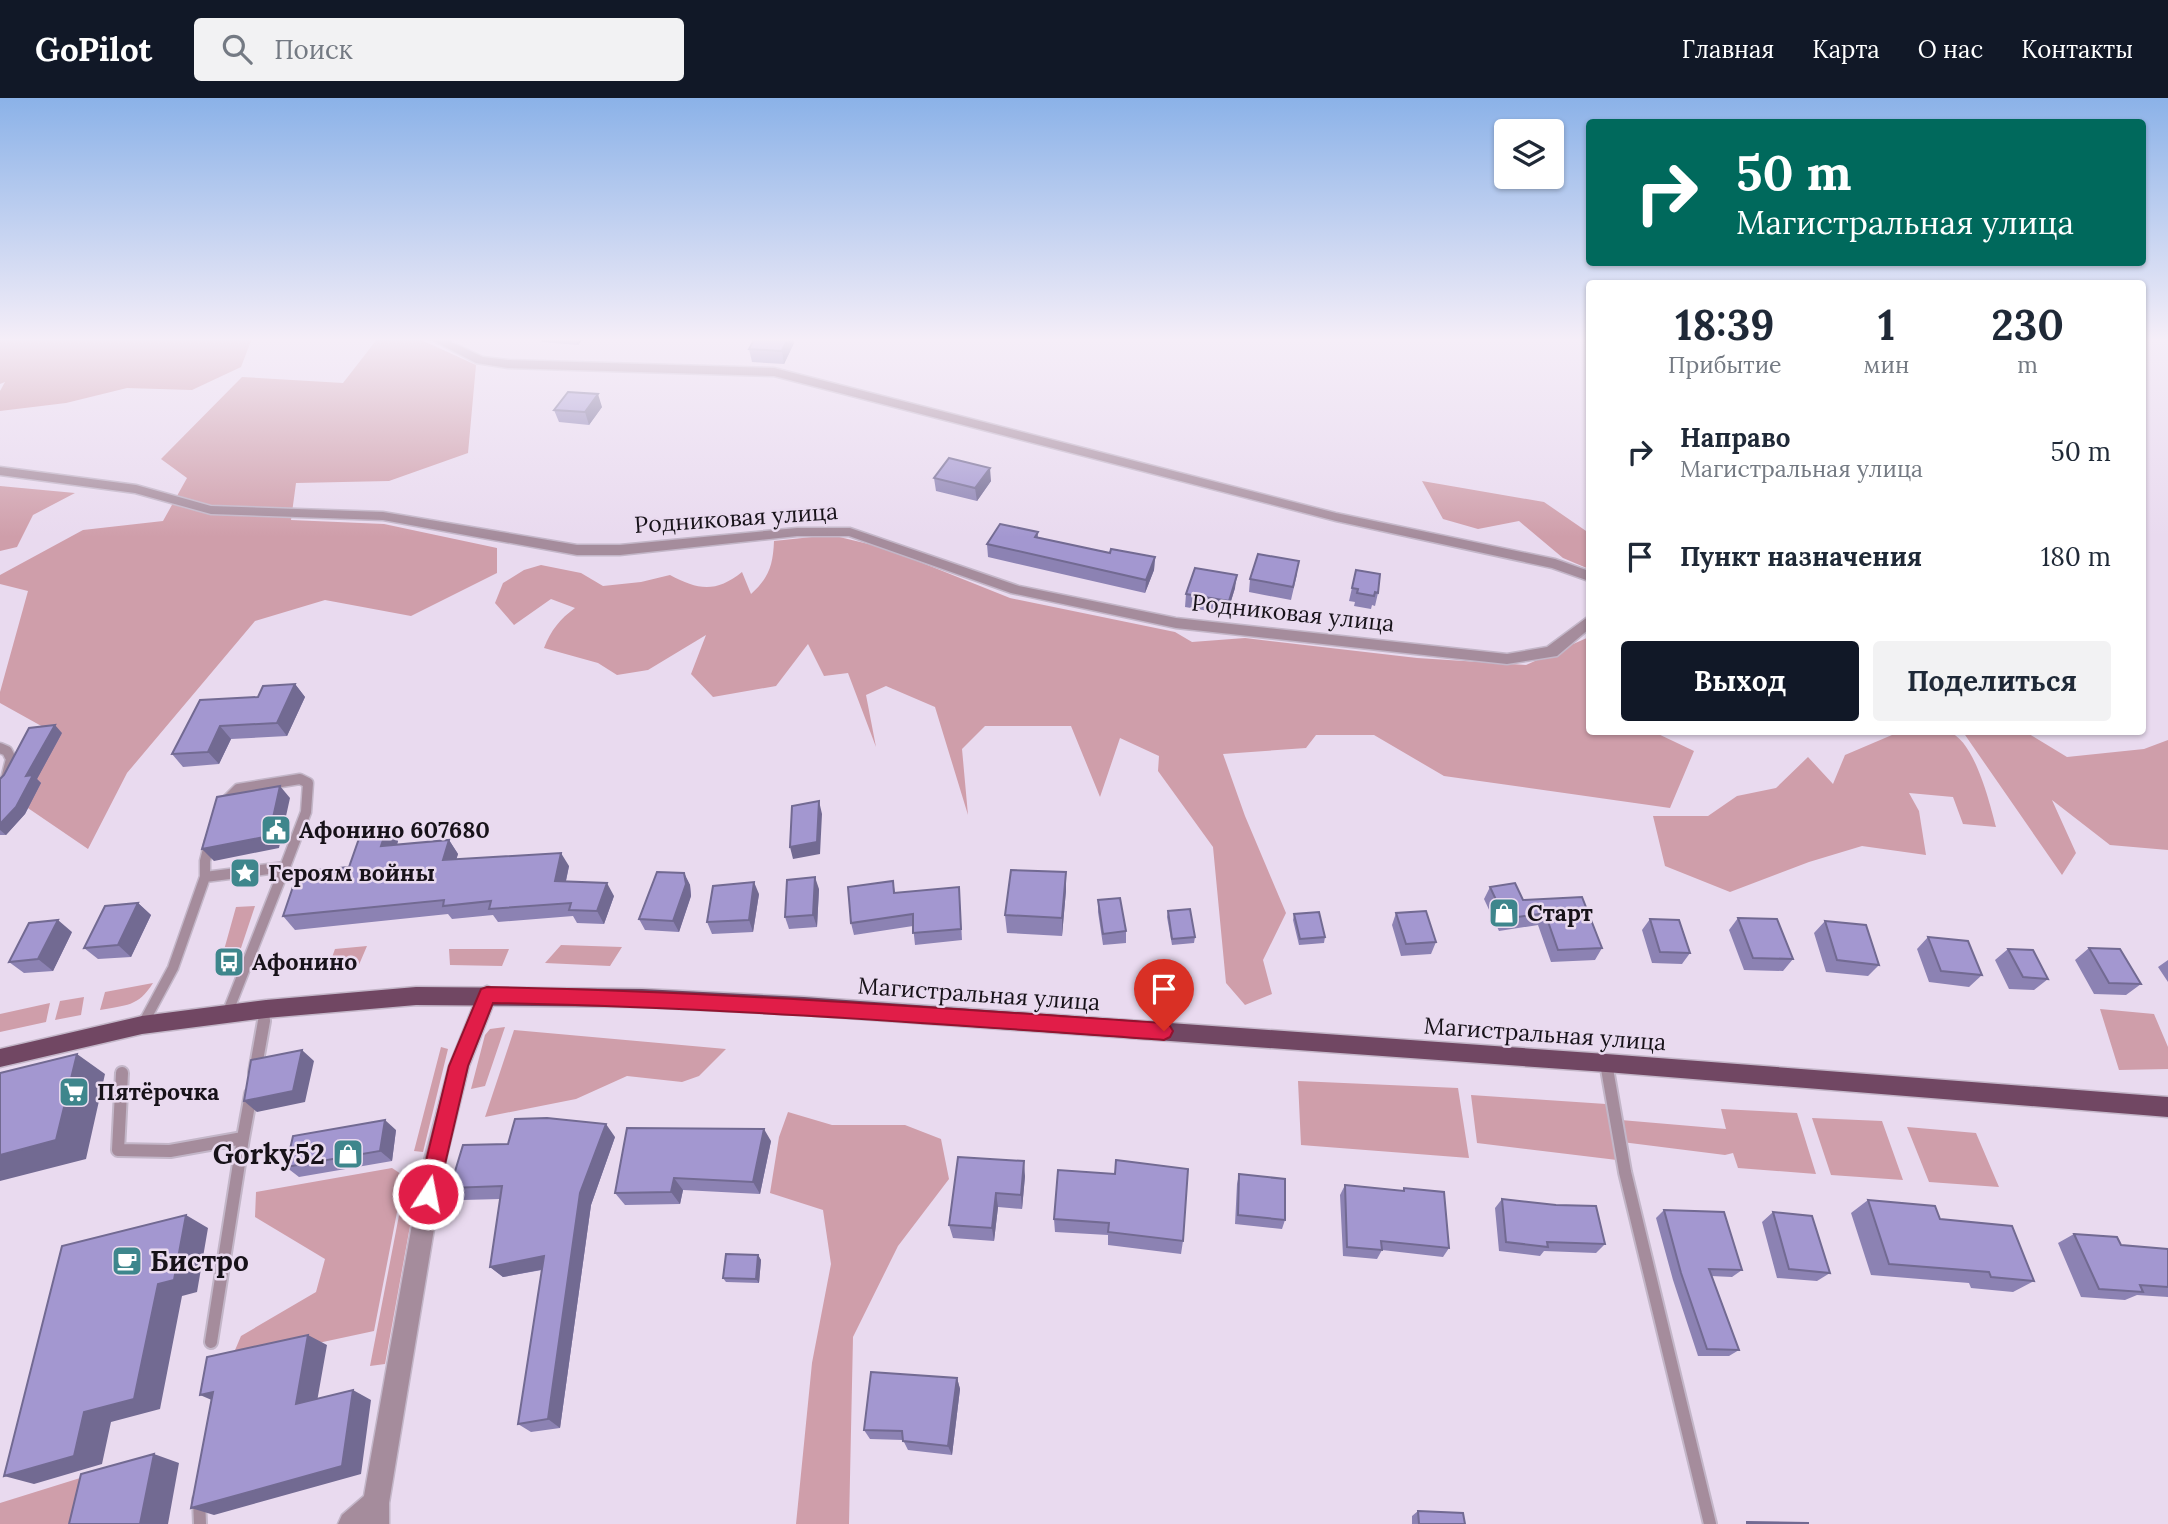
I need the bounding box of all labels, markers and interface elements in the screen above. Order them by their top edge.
search box [194,18,684,81]
text: GoPilot [35,28,152,70]
icon: search [218,30,256,68]
text: Поиск [274,33,353,66]
text: Главная [1682,34,1774,65]
text: Карта [1812,34,1880,65]
text: О нас [1918,34,1983,65]
text: Контакты [2021,34,2133,65]
map controls [1494,119,1564,189]
button: layers [1494,119,1564,189]
text: 50 m [1736,141,1852,203]
icon: right [1621,147,1712,238]
text: Магистральная улица [1736,202,2074,243]
text: 18:39 [1675,298,1774,352]
text: 1 [1878,298,1895,352]
text: 230 [1991,298,2064,352]
text: Прибытие [1668,350,1782,379]
text: мин [1864,350,1909,379]
text: m [2017,350,2038,379]
text: Направо [1680,421,1791,454]
icon: right [1621,433,1659,471]
text: 50 m [2051,435,2111,468]
text: Магистральная улица [1680,454,1923,483]
street label: Родниковая улица [633,496,839,539]
icon: arrive [1621,538,1659,576]
text: Пункт назначения [1680,540,1922,573]
text: 180 m [2041,540,2111,573]
street label: Родниковая улица [1190,587,1396,638]
button: Выход [1621,641,1859,721]
button: Поделиться [1873,641,2111,721]
public building icon: Афонино 607680 [259,813,293,847]
place label: Афонино 607680 [299,815,490,844]
place icon: Героям войны [228,856,262,890]
place label: Героям войны [268,858,435,887]
shop icon: Старт [1487,896,1521,930]
place label: Старт [1527,898,1593,927]
bus stop icon: Афонино [212,945,246,979]
place label: Афонино [252,947,357,976]
pin [1134,959,1194,1031]
icon: arrive [1145,970,1183,1008]
street label: Магистральная улица [857,971,1101,1016]
street label: Магистральная улица [1423,1011,1667,1056]
supermarket icon: Пятёрочка [57,1075,91,1109]
place label: Пятёрочка [97,1077,219,1106]
place label: Gorky52 [213,1136,325,1172]
shop icon: Gorky52 [331,1137,365,1171]
position arrow [391,1157,465,1231]
place label: Бистро [150,1243,249,1279]
cafe icon: Бистро [110,1244,144,1278]

